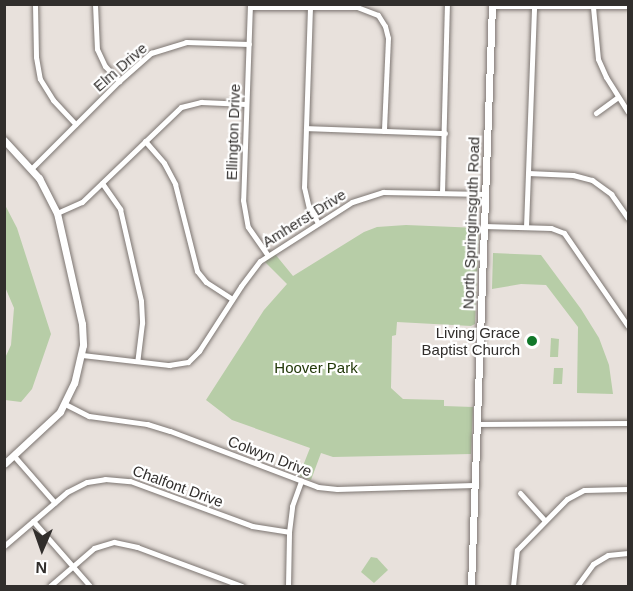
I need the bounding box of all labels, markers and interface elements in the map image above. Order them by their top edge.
street label: Elm Drive [90,39,150,95]
street label: Ellington Drive [222,83,244,181]
street label: North Springinsguth Road [459,136,483,310]
street label: Amherst Drive [259,185,349,251]
place label: Living Grace Baptist Church [422,323,520,358]
marker: Living Grace Baptist Church [525,334,539,348]
park label: Hoover Park [274,359,358,377]
street label: Colwyn Drive [226,432,314,480]
street label: Chalfont Drive [130,461,226,511]
north arrow [12,519,72,579]
text: N [35,559,47,576]

